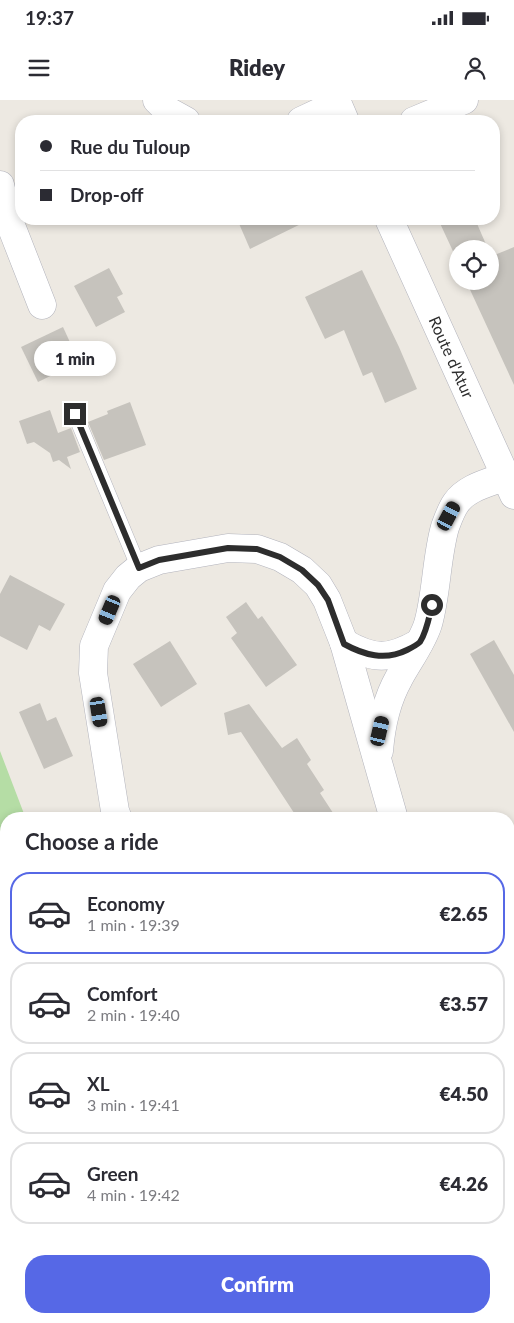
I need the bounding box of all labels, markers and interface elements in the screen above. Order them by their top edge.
text: 19:37 [25,6,74,29]
icon: menu [25,54,53,82]
text: Ridey [229,54,285,81]
icon: person [461,54,489,82]
text: Rue du Tuloup [70,135,190,158]
text: Drop-off [70,183,144,206]
map controls [449,240,499,290]
button: locate [449,240,499,290]
street label: Route d'Atur [425,313,479,401]
callout: 1 min [34,342,116,376]
text: 1 min [55,349,95,368]
route end [64,403,86,425]
car [435,499,462,533]
car [97,593,122,627]
route start [421,594,443,616]
car [89,696,108,728]
car [369,715,390,747]
text: Choose a ride [25,828,159,855]
icon: car [27,891,72,936]
text: Economy [87,892,165,915]
text: €2.65 [439,902,488,925]
text: 1 min · 19:39 [87,915,180,934]
icon: car [27,981,72,1026]
text: Comfort [87,982,158,1005]
text: €3.57 [439,992,488,1015]
text: 2 min · 19:40 [87,1005,180,1024]
icon: car [27,1071,72,1116]
text: XL [87,1072,110,1095]
text: €4.50 [439,1082,488,1105]
text: 3 min · 19:41 [87,1095,180,1114]
icon: car [27,1161,72,1206]
text: Green [87,1162,138,1185]
text: €4.26 [439,1172,488,1195]
text: 4 min · 19:42 [87,1185,180,1204]
button: Confirm [25,1255,490,1313]

